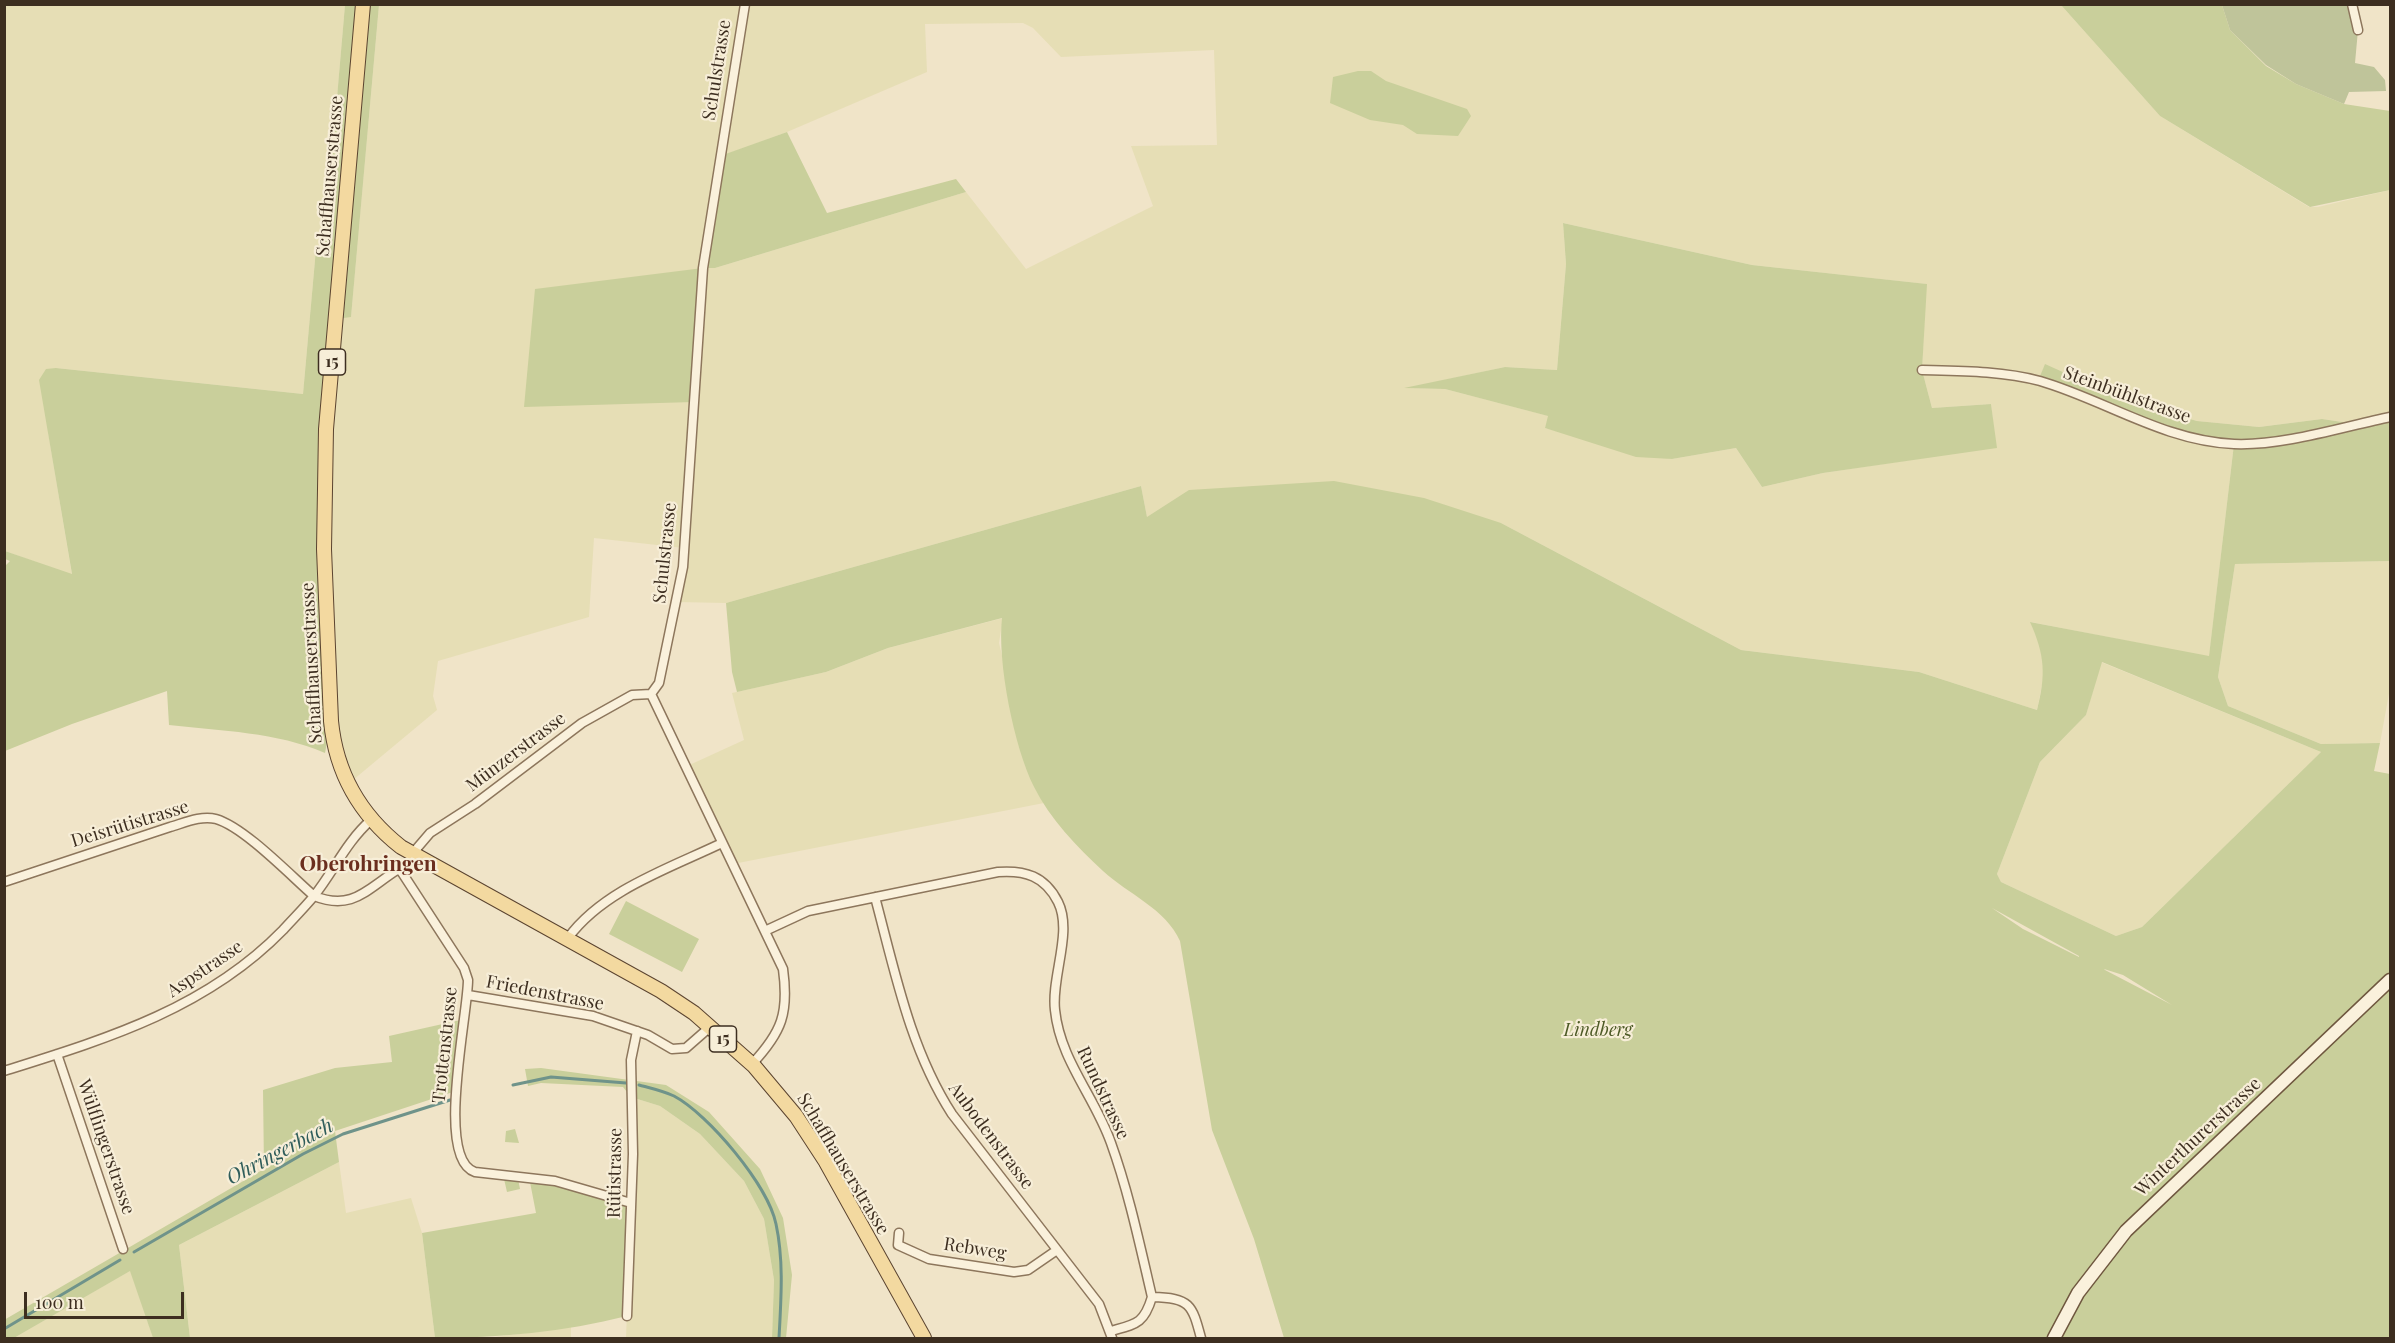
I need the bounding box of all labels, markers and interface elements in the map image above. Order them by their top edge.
street label: Schulstrasse [698,18,736,122]
street label: Schaffhauserstrasse [312,95,348,257]
road number: 15 [318,349,346,375]
street label: Steinbühlstrasse [2060,362,2194,428]
street label: Schulstrasse [649,502,681,604]
street label: Schaffhauserstrasse [297,582,327,744]
street label: Münzerstrasse [462,708,570,796]
street label: Deisrütistrasse [68,796,192,852]
district label: Oberohringen [299,851,437,877]
street label: Aspstrasse [163,936,247,1002]
street label: Friedenstrasse [484,971,606,1015]
street label: Trottenstrasse [428,986,462,1104]
park label: Lindberg [1564,1019,1632,1041]
road number: 15 [710,1026,736,1052]
street label: Rundstrasse [1072,1043,1134,1143]
street label: Winterthurerstrasse [2131,1073,2265,1201]
street label: Wülflingerstrasse [73,1077,139,1217]
street label: Aubodenstrasse [944,1078,1038,1194]
street label: Schaffhauserstrasse [792,1089,894,1239]
water label: Ohringerbach [223,1114,337,1190]
street label: Rütistrasse [603,1128,627,1218]
street label: Rebweg [942,1233,1008,1265]
scale bar [27,1280,188,1318]
text: 100 m [35,1290,84,1314]

